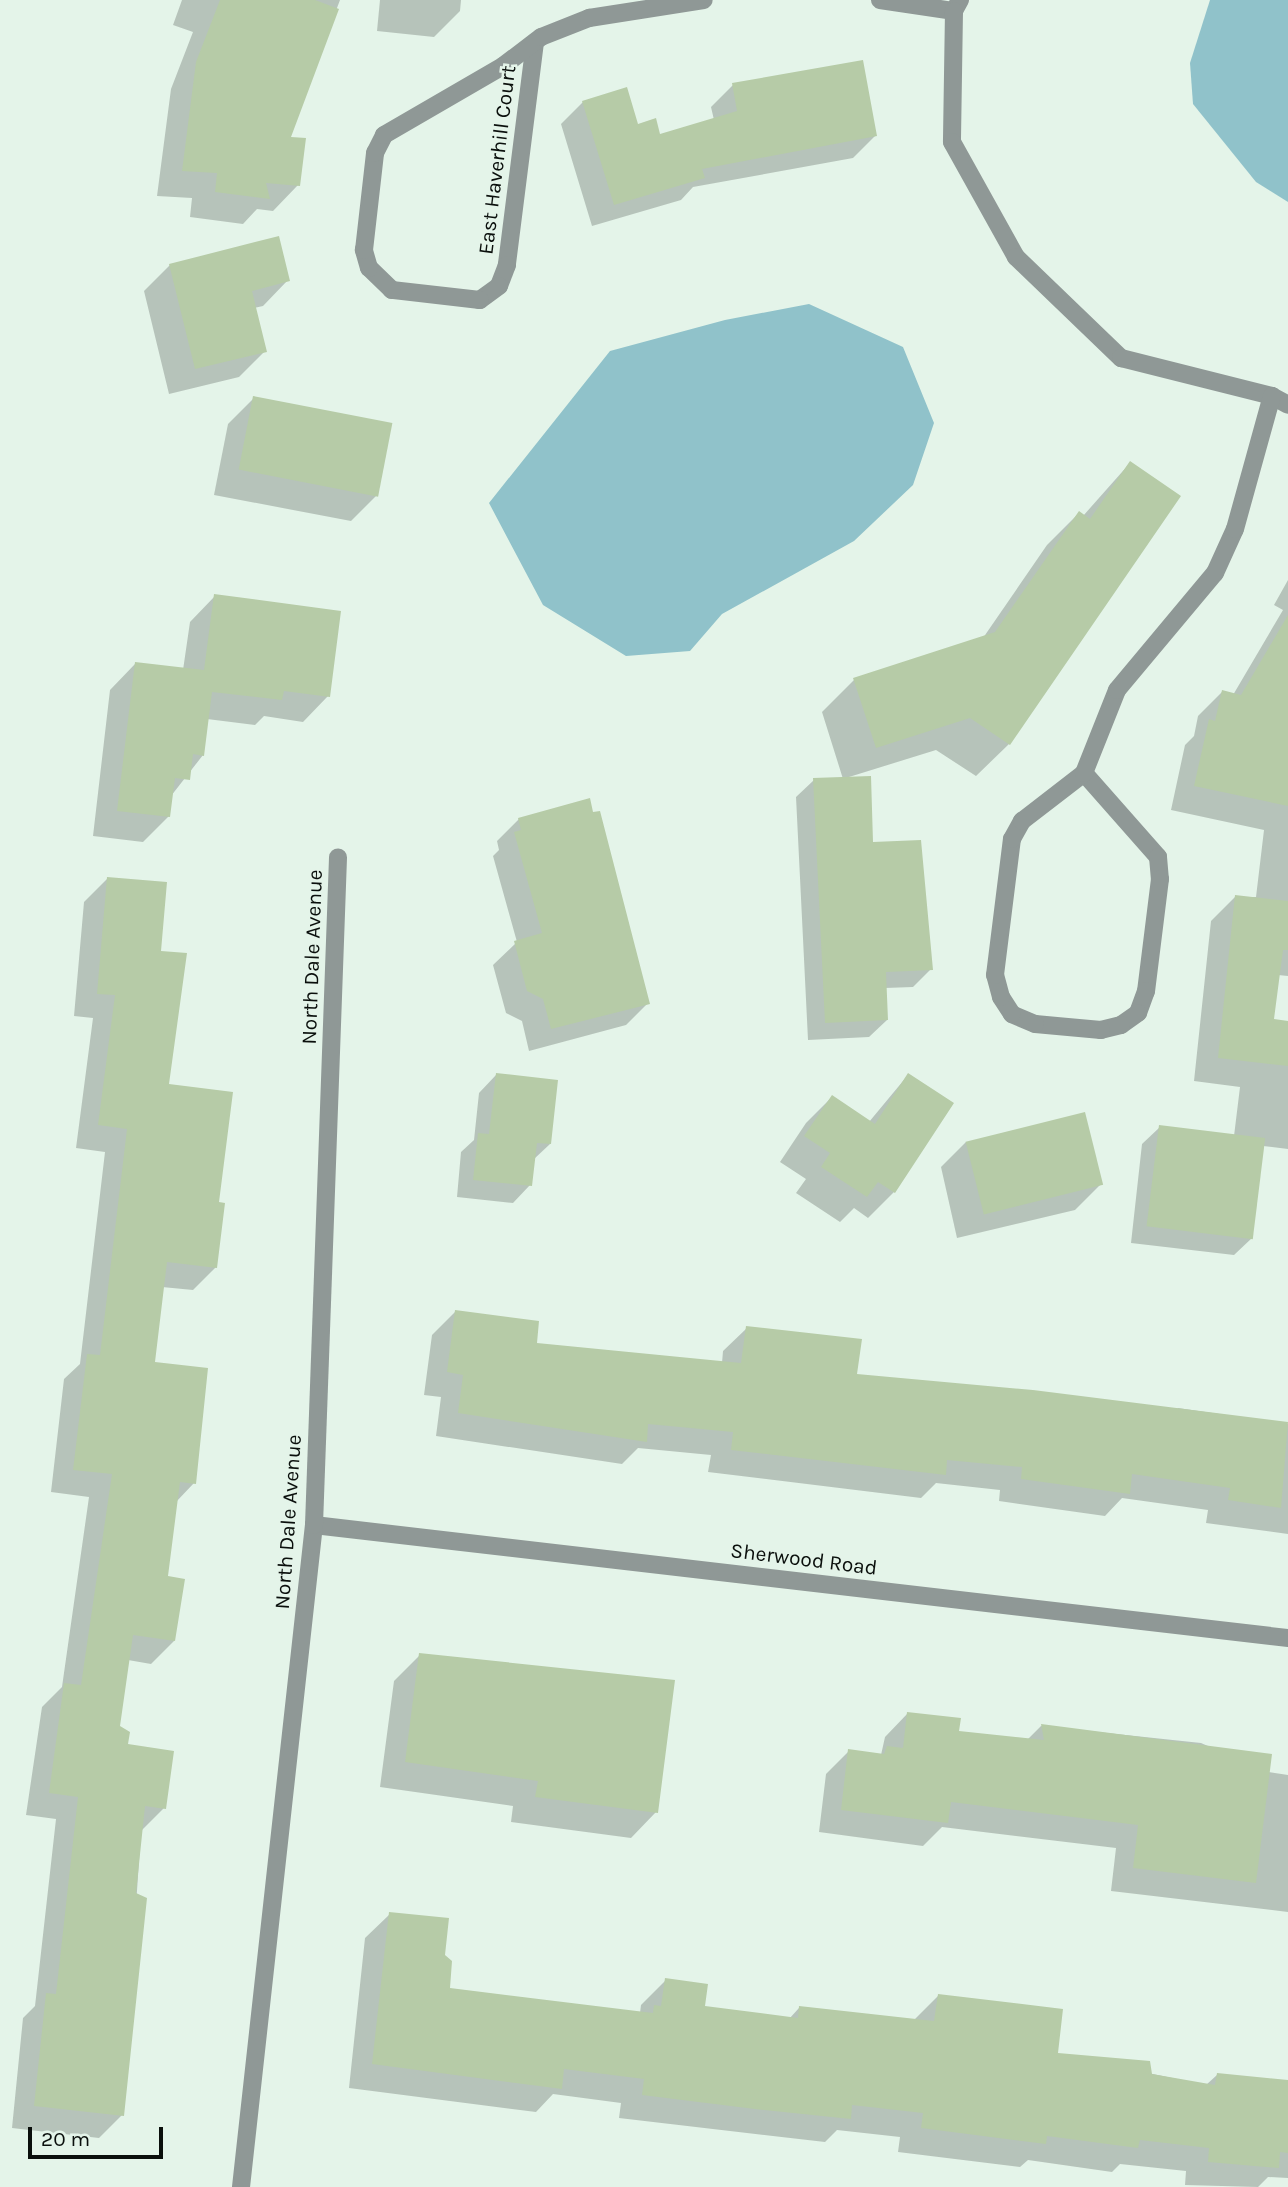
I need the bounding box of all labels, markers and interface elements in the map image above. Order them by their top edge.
street label: East Haverhill Court [473,64,521,256]
street label: North Dale Avenue [296,869,328,1045]
street label: North Dale Avenue [269,1434,307,1610]
street label: Sherwood Road [729,1537,879,1581]
scale bar [32,2114,166,2158]
text: 20 m [41,2127,90,2151]

